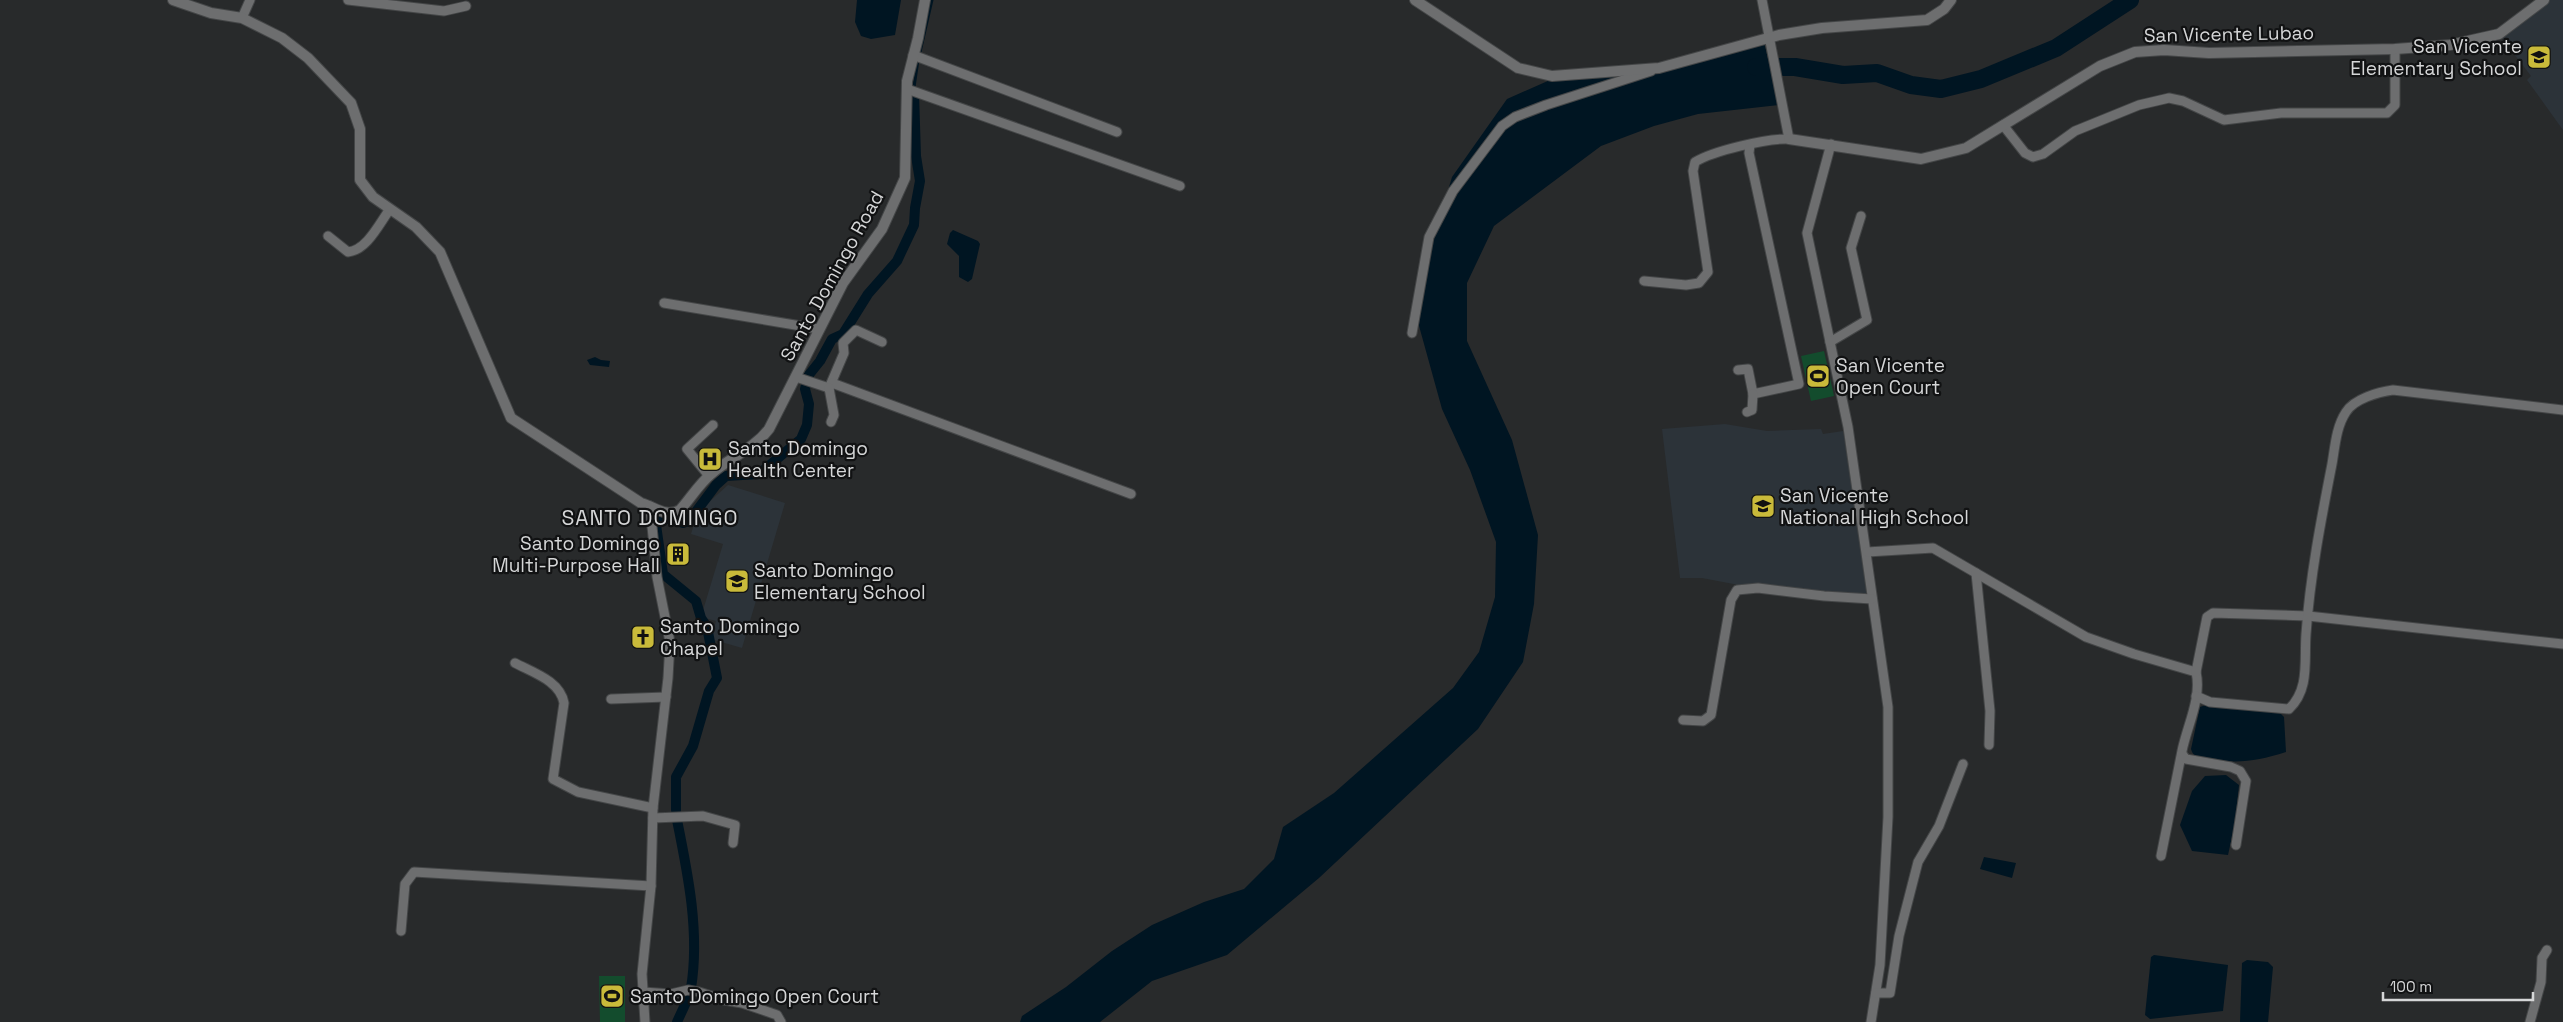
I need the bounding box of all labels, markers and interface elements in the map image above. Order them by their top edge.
street label: San Vicente Lubao [2144,20,2314,48]
place label: San Vicente Elementary School [2350,34,2522,81]
school or university icon: San Vicente Elementary School [2526,44,2552,70]
street label: Santo Domingo Road [775,186,889,366]
place label: San Vicente Open Court [1836,353,1945,400]
sports icon: San Vicente Open Court [1805,363,1831,389]
place label: Santo Domingo Health Center [728,436,868,483]
hospital icon: Santo Domingo Health Center [697,446,723,472]
place label: San Vicente National High School [1780,483,1969,530]
school or university icon: San Vicente National High School [1750,493,1776,519]
district label: SANTO DOMINGO [561,504,739,531]
place label: Santo Domingo Multi-Purpose Hall [492,531,660,578]
building icon: Santo Domingo Multi-Purpose Hall [665,541,691,567]
place label: Santo Domingo Elementary School [754,558,926,605]
school or university icon: Santo Domingo Elementary School [724,568,750,594]
place label: Santo Domingo Chapel [660,614,800,661]
church icon: Santo Domingo Chapel [630,624,656,650]
scale bar [2383,970,2533,1002]
text: 100 m [2390,977,2432,996]
sports icon: Santo Domingo Open Court [599,983,625,1009]
place label: Santo Domingo Open Court [630,984,879,1009]

